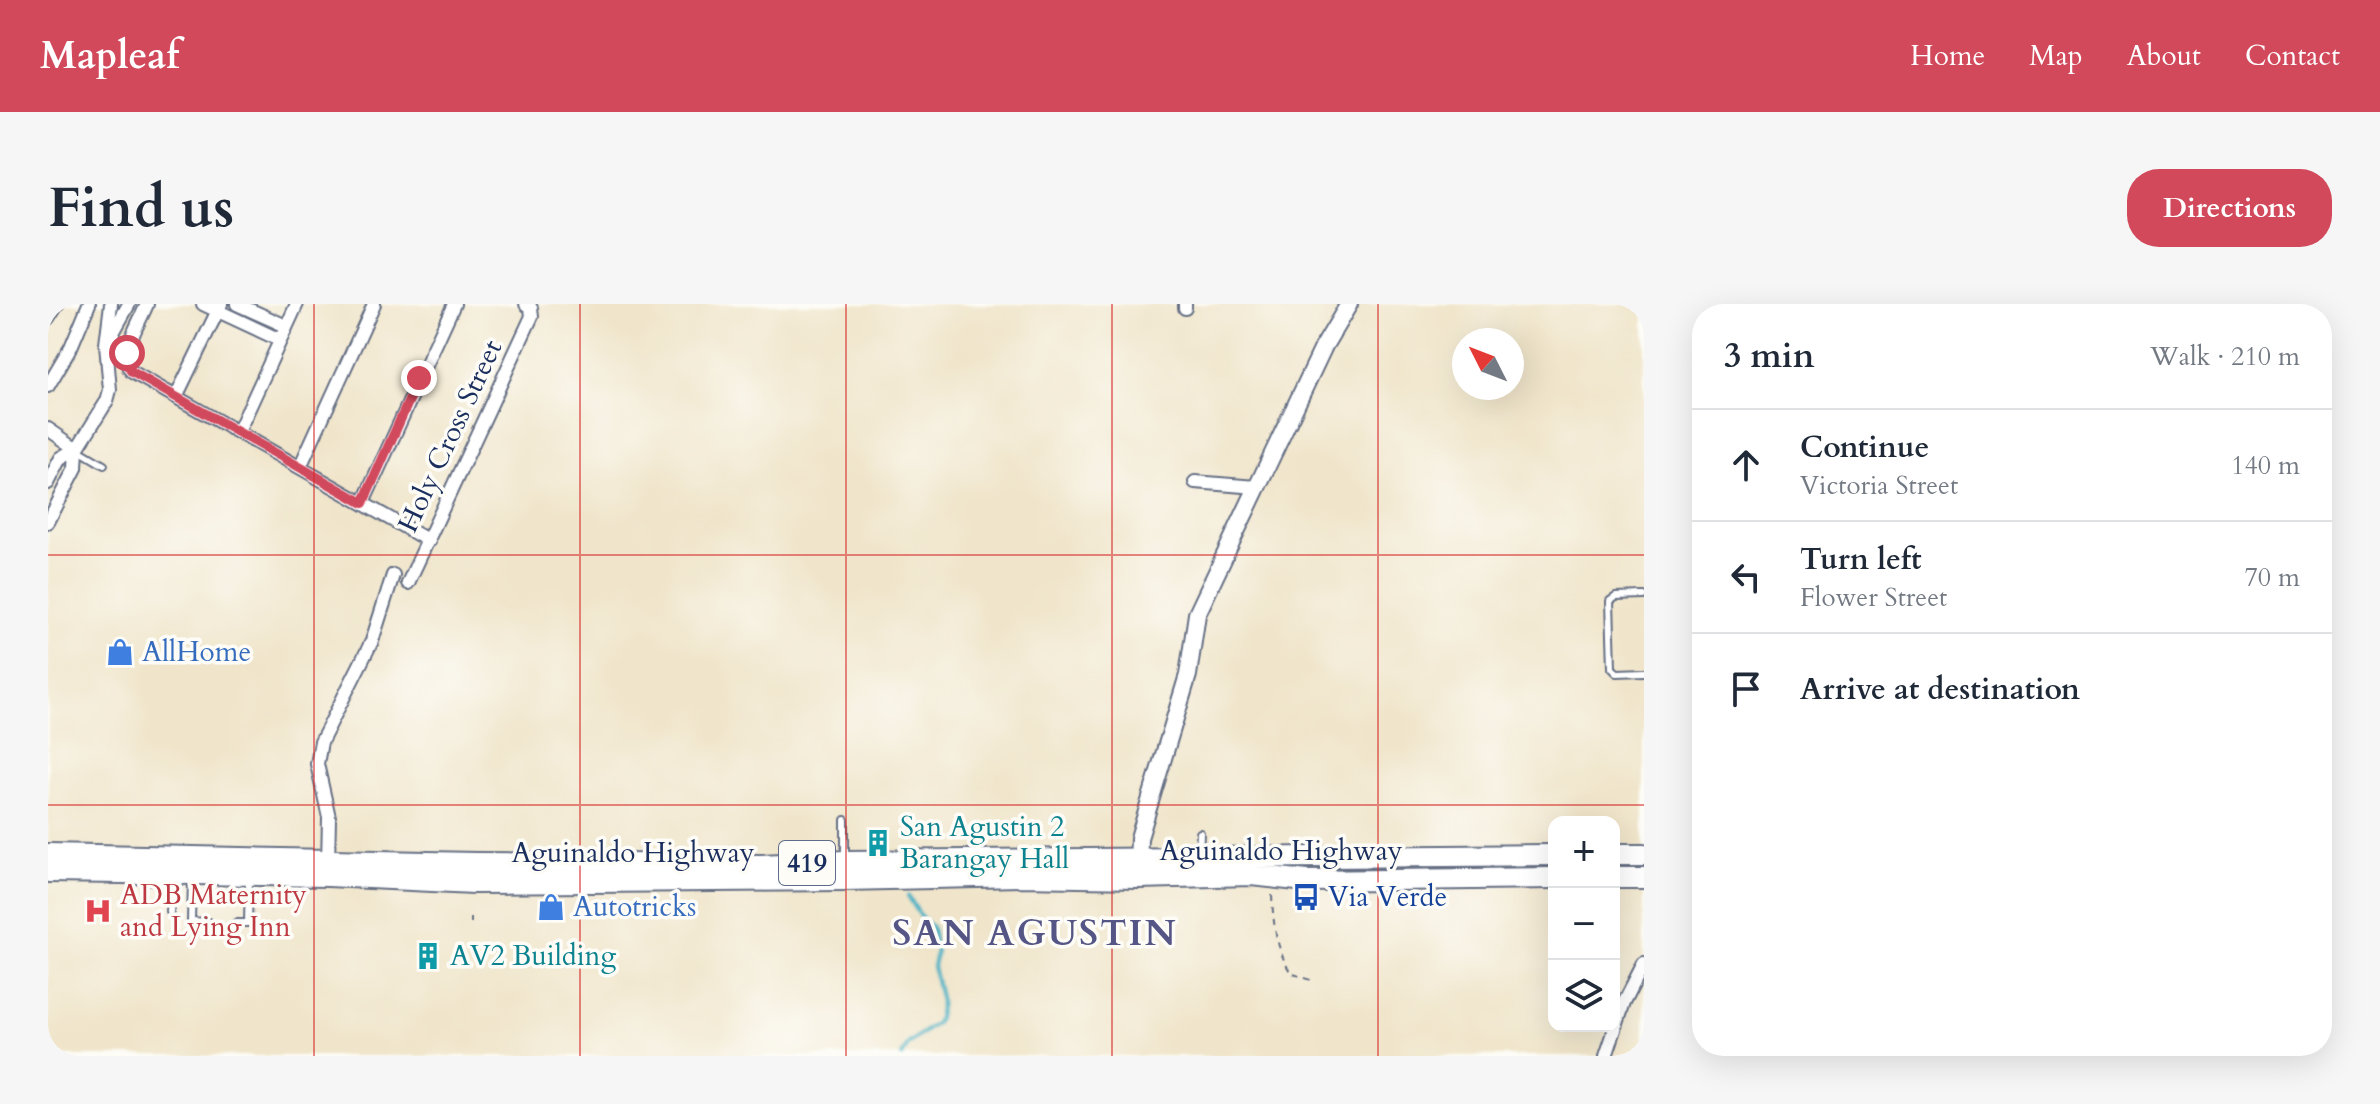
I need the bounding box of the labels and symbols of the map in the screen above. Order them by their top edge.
north arrow [1452,328,1524,400]
street label: Holy Cross Street [389,333,511,538]
route start [109,335,145,371]
route end [401,360,437,396]
place label: AllHome [142,633,251,671]
shop icon: AllHome [105,637,135,667]
place label: San Agustin 2 Barangay Hall [900,808,1069,878]
building icon: San Agustin 2 Barangay Hall [863,828,893,858]
street label: Aguinaldo Highway [1159,832,1403,870]
street label: Aguinaldo Highway [511,834,755,872]
road number: 419 [779,841,835,885]
place label: ADB Maternity and Lying Inn [120,876,307,946]
place label: Via Verde [1328,878,1447,916]
bus stop icon: Via Verde [1291,882,1321,912]
place label: Autotricks [573,888,696,926]
shop icon: Autotricks [536,892,566,922]
hospital icon: ADB Maternity and Lying Inn [83,896,113,926]
district label: SAN AGUSTIN [892,909,1178,958]
place label: AV2 Building [450,937,616,975]
building icon: AV2 Building [413,941,443,971]

